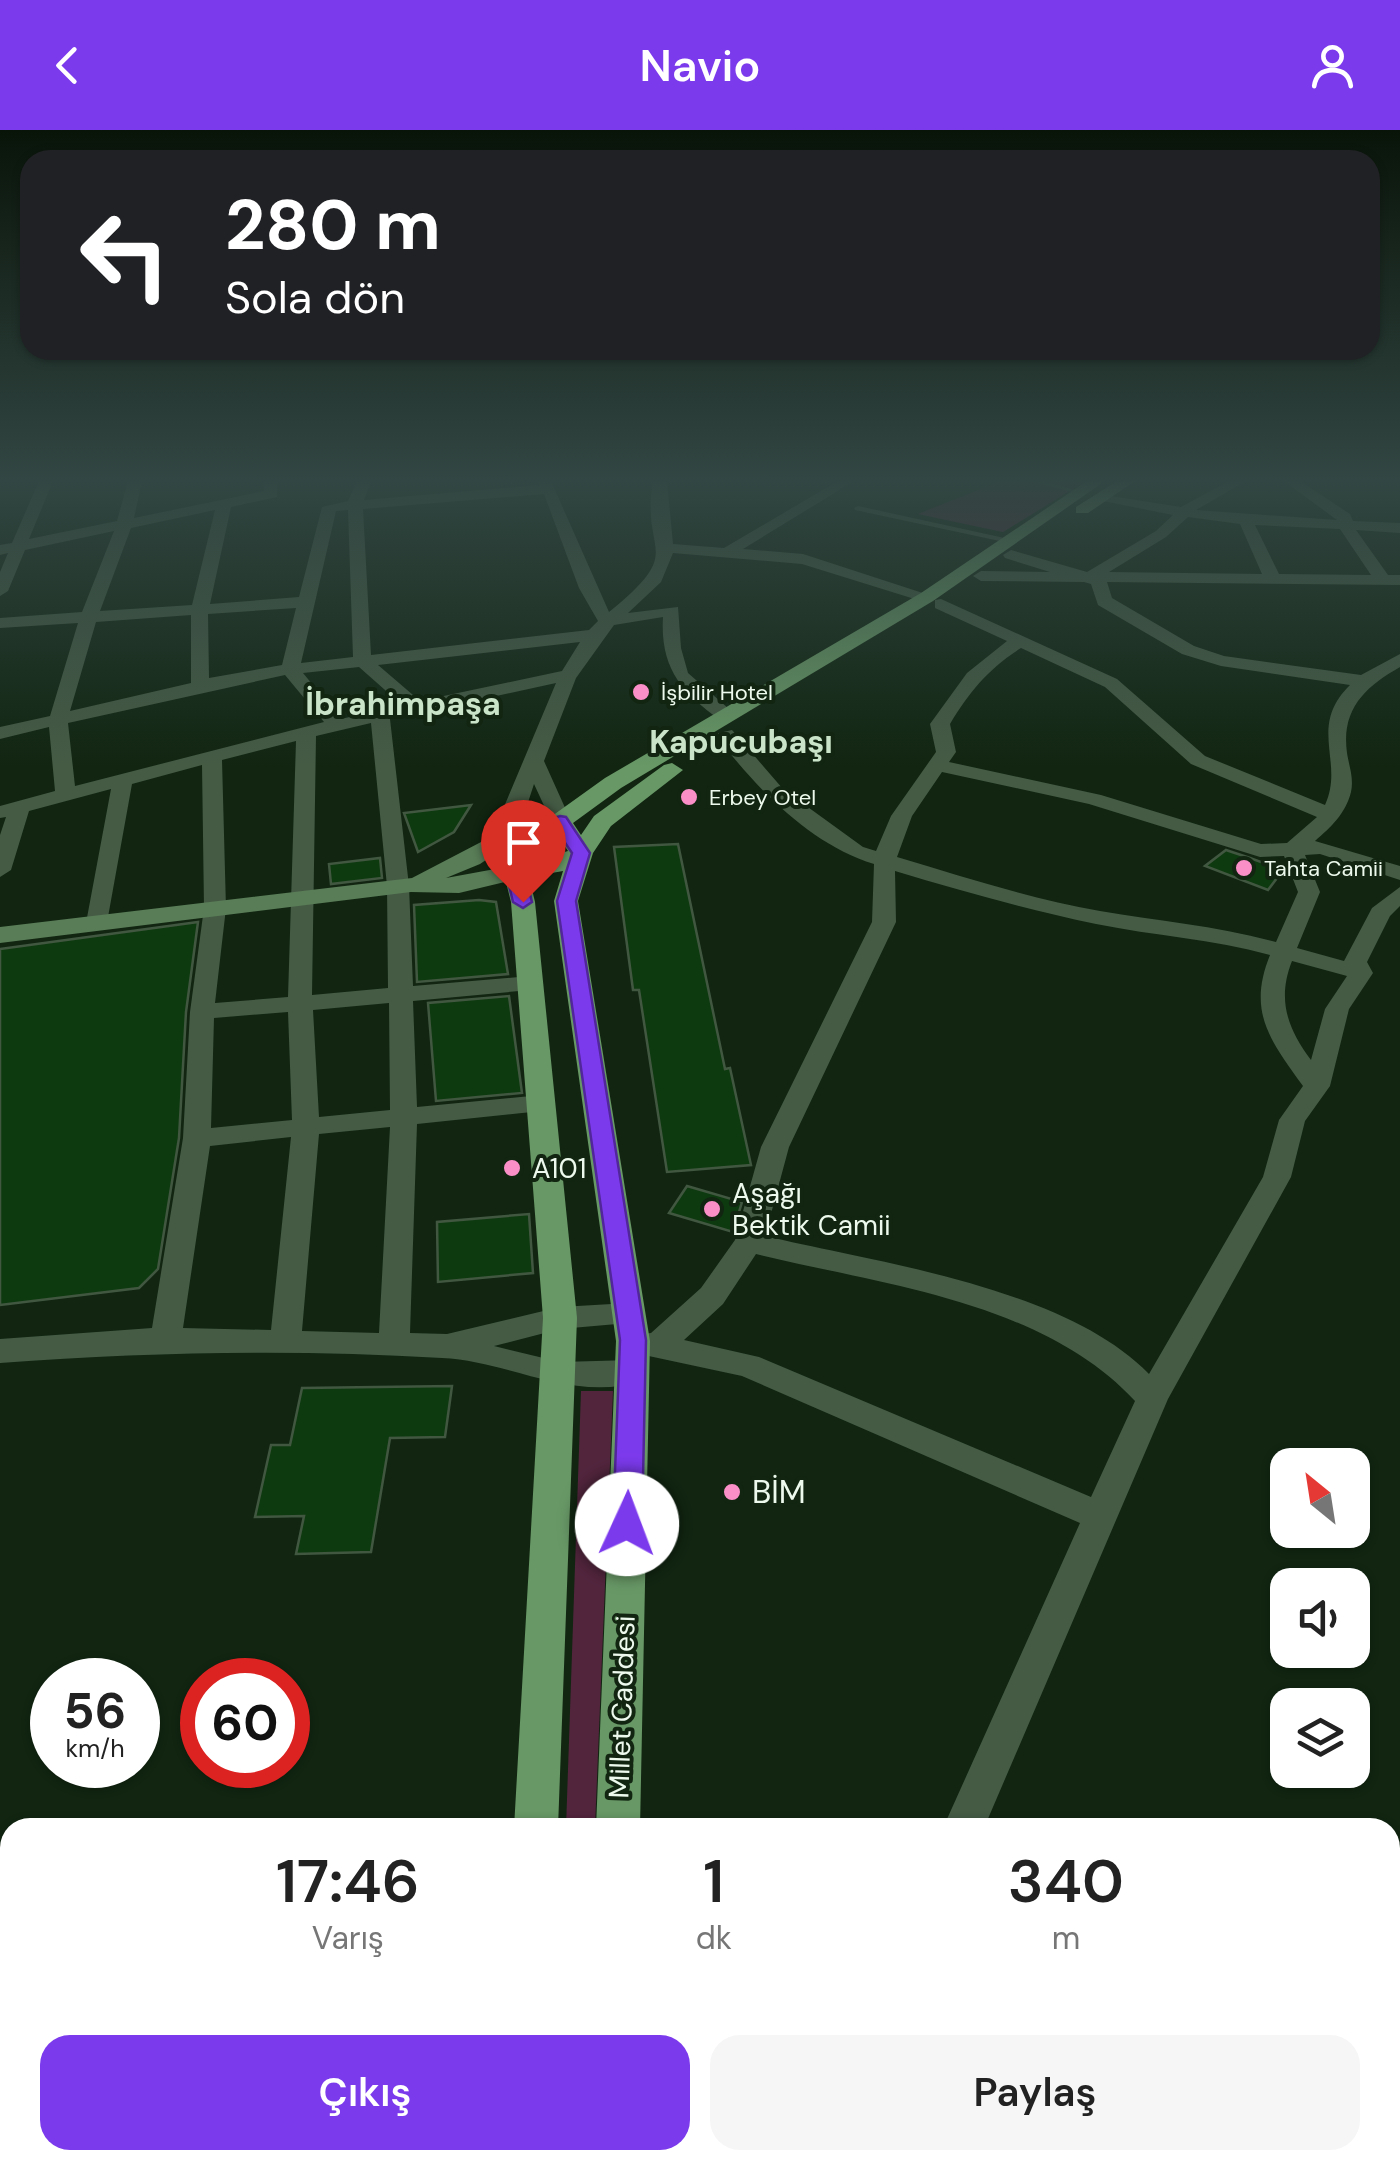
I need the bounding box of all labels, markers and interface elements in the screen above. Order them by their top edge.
text: Navio [639,36,761,95]
icon: back [40,38,95,93]
icon: person [1305,38,1360,93]
text: 280 m [225,180,441,271]
icon: left [60,190,190,320]
text: Sola dön [225,268,405,327]
place label: İşbilir Hotel [661,678,773,707]
marker: İşbilir Hotel [630,681,652,703]
district label: İbrahimpaşa [305,683,501,725]
district label: Kapucubaşı [649,721,833,763]
place label: Erbey Otel [709,783,816,812]
marker: Erbey Otel [678,786,700,808]
pin [481,800,566,903]
icon: arrive [496,815,551,870]
place label: Tahta Camii [1264,854,1383,883]
marker: Tahta Camii [1233,857,1255,879]
place label: A101 [532,1150,586,1187]
marker: A101 [501,1157,523,1179]
place label: Aşağı Bektik Camii [732,1175,890,1244]
marker: Aşağı Bektik Camii [701,1198,723,1220]
north arrow [1270,1448,1370,1548]
map controls [1270,1448,1370,1788]
place label: BİM [752,1471,806,1513]
position arrow [575,1472,679,1576]
marker: BİM [721,1481,743,1503]
button: sound [1270,1568,1370,1668]
street label: Millet Caddesi [600,1615,644,1799]
speed limit sign: 60 [180,1658,310,1788]
text: 56 [64,1678,126,1744]
button: layers [1270,1688,1370,1788]
text: km/h [65,1732,125,1765]
text: 17:46 [276,1842,420,1921]
text: 1 [703,1842,724,1921]
text: 340 [1008,1842,1124,1921]
text: Varış [312,1917,384,1959]
text: dk [696,1917,732,1959]
text: m [1052,1917,1080,1959]
button: Çıkış [40,2035,690,2150]
button: Paylaş [710,2035,1360,2150]

